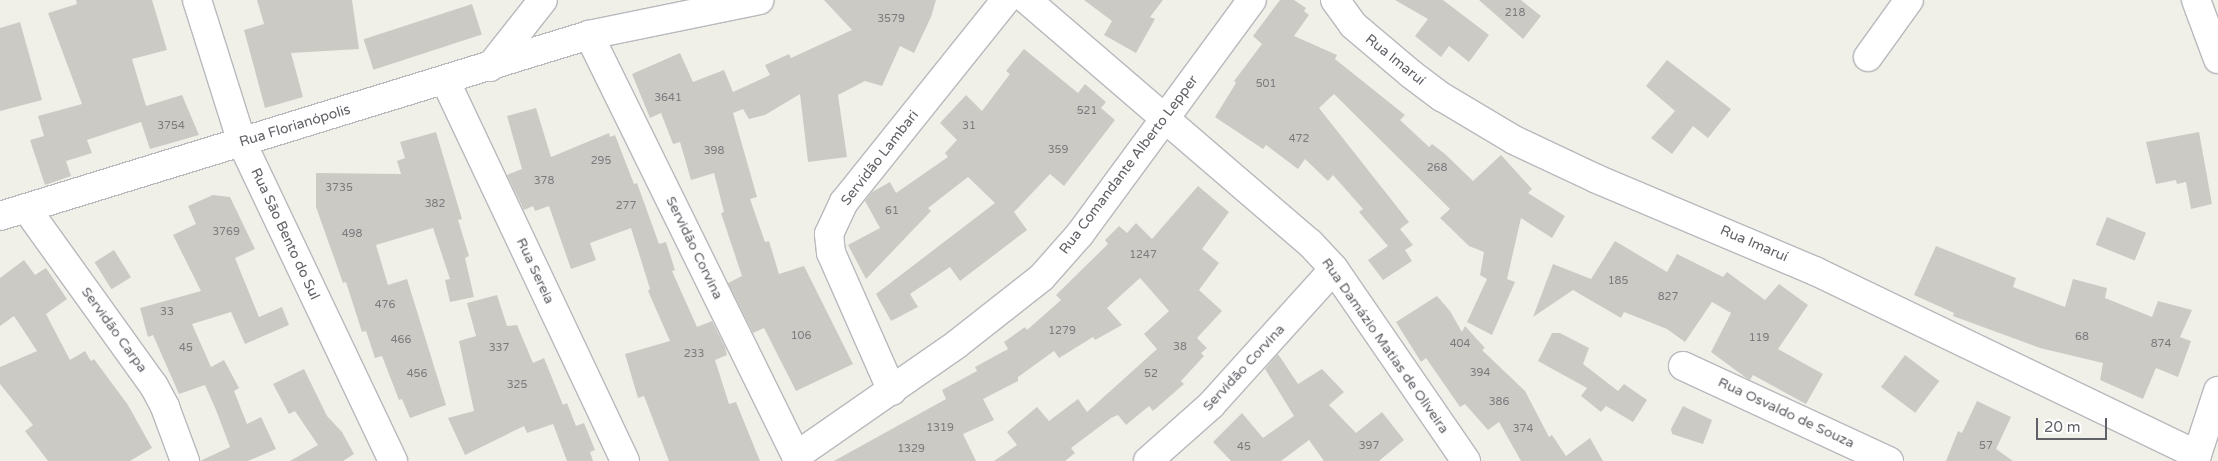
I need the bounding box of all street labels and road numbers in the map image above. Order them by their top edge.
street label: Rua Imaruí [1362,31,1428,89]
street label: Rua Comandante Alberto Lepper [1056,72,1202,258]
street label: Rua Florianópolis [237,101,353,151]
street label: Servidão Lambari [838,107,922,209]
street label: Rua São Bento do Sul [247,165,323,303]
street label: Servidão Corvina [662,194,726,302]
street label: Rua Imaruí [1718,222,1790,266]
street label: Rua Sereia [512,235,558,307]
street label: Rua Damázio Matias de Oliveira [1318,255,1452,437]
street label: Servidão Carpa [77,284,151,376]
street label: Servidão Corvina [1200,321,1288,415]
street label: Rua Osvaldo de Souza [1715,374,1857,452]

